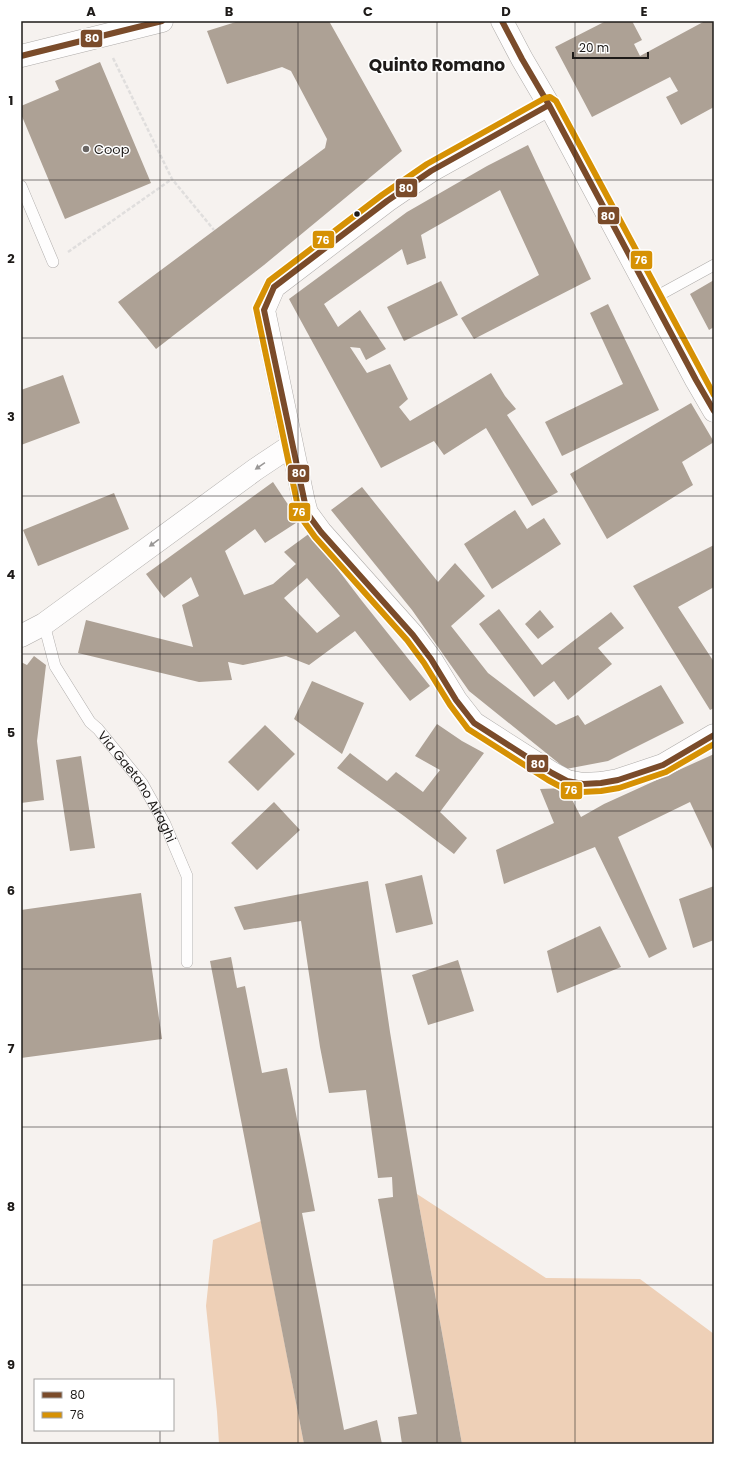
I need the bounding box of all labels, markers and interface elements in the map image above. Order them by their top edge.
text: A [86,2,96,21]
text: B [225,2,234,21]
text: C [363,2,373,21]
text: D [501,2,511,21]
text: E [640,2,648,21]
line badge: 80 [80,29,103,48]
text: 80 [85,30,99,46]
scale bar [573,34,648,60]
text: 20 m [579,39,609,56]
district label: Quinto Romano [369,53,505,77]
text: 1 [9,91,13,110]
place label: Coop [94,140,130,159]
marker: Coop [81,144,91,154]
line badge: 80 [395,178,418,198]
text: 80 [399,180,413,196]
line badge: 80 [597,206,620,225]
text: 80 [601,208,615,224]
unlabelled marker [352,209,362,219]
line badge: 76 [312,230,335,249]
text: 76 [317,232,329,248]
text: 2 [7,249,15,268]
line badge: 76 [630,250,653,270]
text: 76 [635,252,647,268]
text: 3 [7,407,15,426]
one-way arrow [254,463,265,470]
line badge: 80 [287,464,310,483]
text: 80 [292,465,306,481]
line badge: 76 [288,502,311,522]
text: 76 [293,504,305,520]
one-way arrow [149,539,160,547]
text: 4 [7,565,16,584]
text: 5 [7,723,15,742]
street label: Via Gaetano Airaghi [93,727,181,845]
line badge: 80 [526,754,549,773]
text: 80 [531,756,545,772]
line badge: 76 [560,781,583,800]
text: 76 [565,782,577,798]
text: 6 [7,881,15,900]
text: 7 [8,1039,15,1058]
text: 8 [7,1197,15,1216]
text: 9 [7,1355,15,1374]
legend [34,1379,174,1431]
text: 80 [70,1386,85,1403]
text: 76 [70,1406,84,1423]

